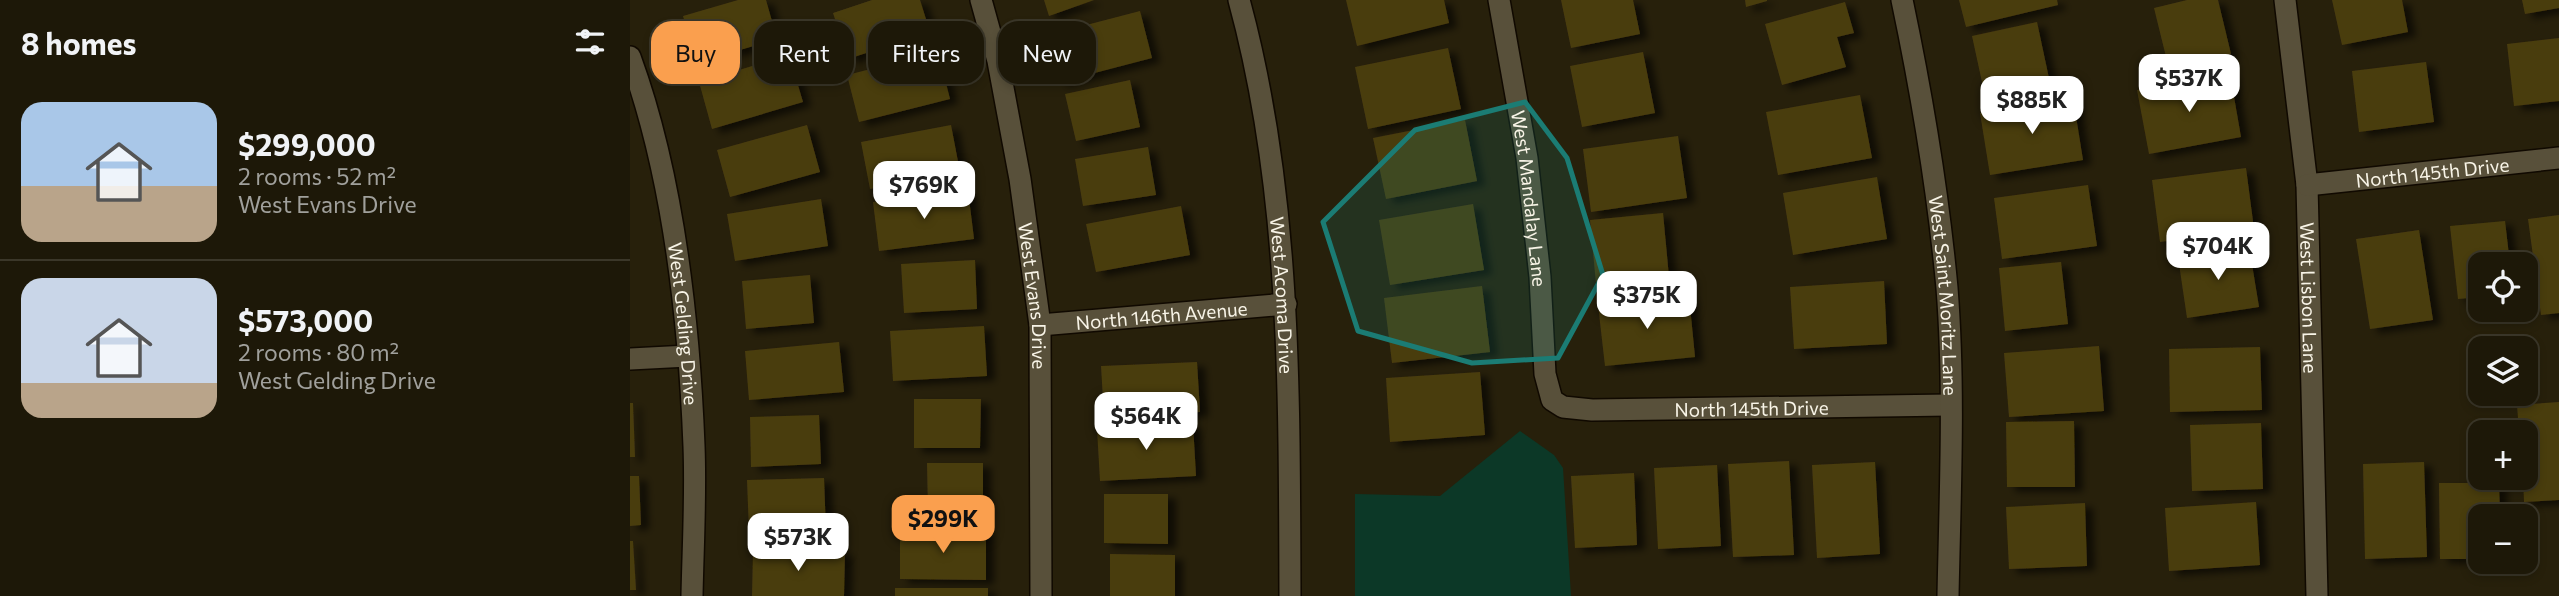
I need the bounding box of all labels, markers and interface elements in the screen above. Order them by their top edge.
chip: Buy [651,21,740,84]
chip: Rent [754,21,854,84]
chip: Filters [868,21,984,84]
chip: New [998,21,1096,84]
icon: filters [571,23,609,61]
text: 8 homes [21,24,137,61]
pin: $537K [2140,54,2238,114]
text: $537K [2155,63,2223,91]
pin: $885K [1983,76,2081,136]
text: $885K [1996,85,2068,113]
street label: West Mandalay Lane [1507,108,1552,287]
text: $299,000 [238,125,376,162]
icon: home [77,130,161,214]
street label: North 145th Drive [2354,152,2510,191]
text: 2 rooms · 52 m² [238,162,396,190]
pin: $769K [875,162,973,221]
text: $769K [889,170,959,198]
text: West Evans Drive [238,190,417,218]
street label: West Saint Moritz Lane [1925,194,1963,396]
street label: West Acoma Drive [1266,215,1299,374]
street label: West Evans Drive [1015,221,1052,369]
pin: $704K [2169,222,2267,282]
street label: West Lisbon Lane [2296,222,2323,374]
text: $704K [2182,231,2254,259]
street label: West Gelding Drive [664,241,704,406]
map controls [2468,252,2538,574]
button: locate [2468,252,2538,322]
pin: $375K [1598,272,1696,331]
text: $375K [1613,280,1681,308]
street label: North 146th Avenue [1075,296,1248,333]
text: $573,000 [238,301,373,338]
icon: home [77,306,161,390]
button: layers [2468,336,2538,406]
text: 2 rooms · 80 m² [238,338,399,366]
text: West Gelding Drive [238,366,436,394]
pin: $564K [1097,392,1195,452]
street label: North 145th Drive [1674,395,1829,420]
text: $564K [1111,401,1182,429]
button: + [2468,420,2538,490]
pin: $299K [894,496,992,555]
text: $299K [908,504,978,532]
button: − [2468,504,2538,574]
pin: $573K [749,514,847,573]
text: $573K [764,522,832,550]

